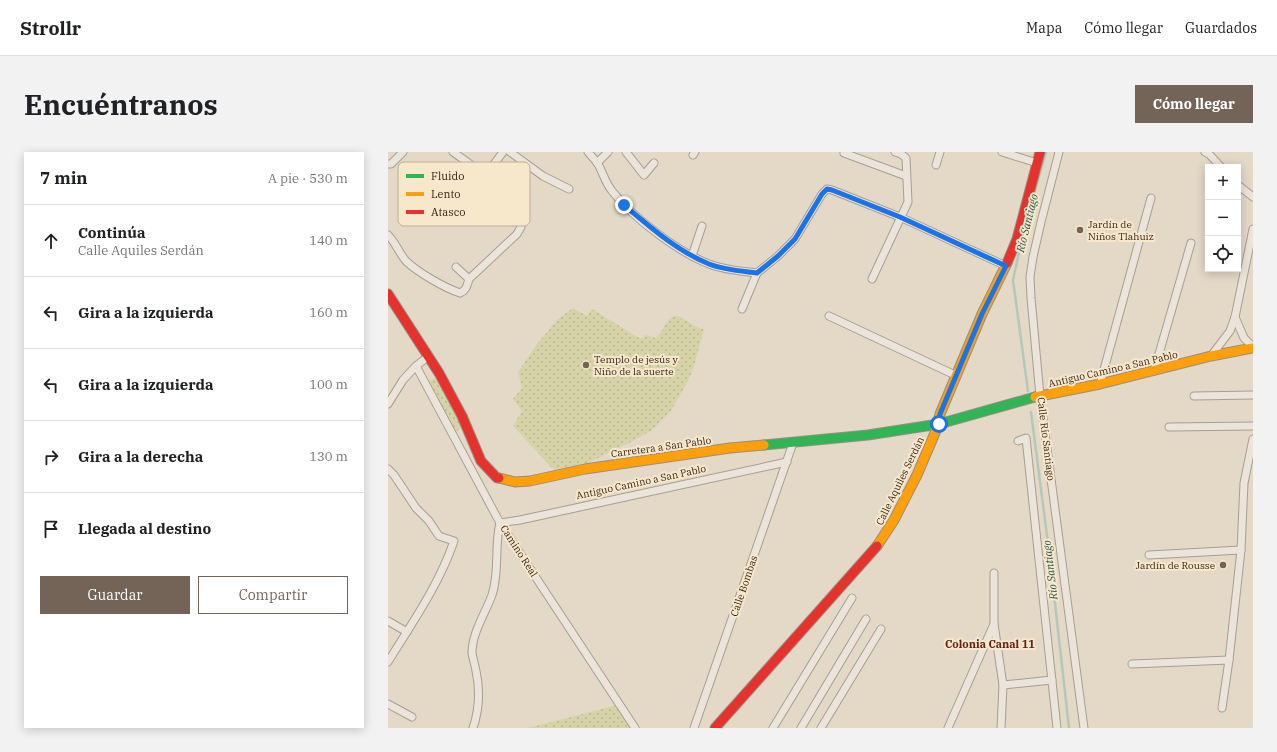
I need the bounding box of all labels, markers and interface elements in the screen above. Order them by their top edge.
text: Strollr [20,16,81,40]
text: Mapa [1026,19,1062,37]
text: Cómo llegar [1084,19,1163,37]
text: Guardados [1185,19,1257,37]
button: Cómo llegar [1135,85,1253,123]
text: Encuéntranos [24,86,218,123]
legend [398,162,530,226]
map controls [1205,164,1241,272]
button: + [1205,164,1241,200]
text: 7 min [40,167,88,189]
text: Fluido [431,169,464,183]
text: A pie · 530 m [268,170,348,187]
text: Lento [431,187,461,201]
water label: Río Santiago [1013,192,1041,255]
route end [615,196,633,214]
button: − [1205,200,1241,236]
text: Atasco [431,205,465,219]
place label: Jardín de Niños Tlahuiz [1088,218,1154,243]
text: Continúa [78,223,145,242]
marker: Jardín de Niños Tlahuiz [1075,225,1085,235]
icon: ahead [40,230,62,252]
text: 140 m [309,232,348,249]
button: locate [1205,236,1241,272]
text: Calle Aquiles Serdán [78,242,204,259]
icon: left [40,302,62,324]
text: Gira a la izquierda [78,303,214,322]
text: 160 m [309,304,348,321]
street label: Antiguo Camino a San Pablo [1047,348,1179,390]
place label: Templo de jesús y Niño de la suerte [594,353,678,378]
marker: Templo de jesús y Niño de la suerte [581,360,591,370]
icon: left [40,374,62,396]
text: Gira a la izquierda [78,375,214,394]
text: 100 m [309,376,348,393]
street label: Calle Río Santiago [1034,396,1058,482]
route start [930,415,948,433]
street label: Carretera a San Pablo [610,433,712,460]
street label: Calle Aquiles Serdán [873,434,927,527]
icon: right [40,446,62,468]
text: Gira a la derecha [78,447,203,466]
text: 130 m [309,448,348,465]
street label: Antiguo Camino a San Pablo [575,462,707,502]
icon: arrive [40,518,62,540]
text: Llegada al destino [78,519,211,538]
street label: Camino Real [497,523,541,579]
water label: Río Santiago [1039,539,1061,602]
street label: Calle Bombas [727,554,761,618]
place label: Jardín de Rousse [1135,559,1215,572]
marker: Jardín de Rousse [1218,560,1228,570]
button: Guardar [40,576,190,614]
button: Compartir [198,576,348,614]
district label: Colonia Canal 11 [945,637,1035,651]

